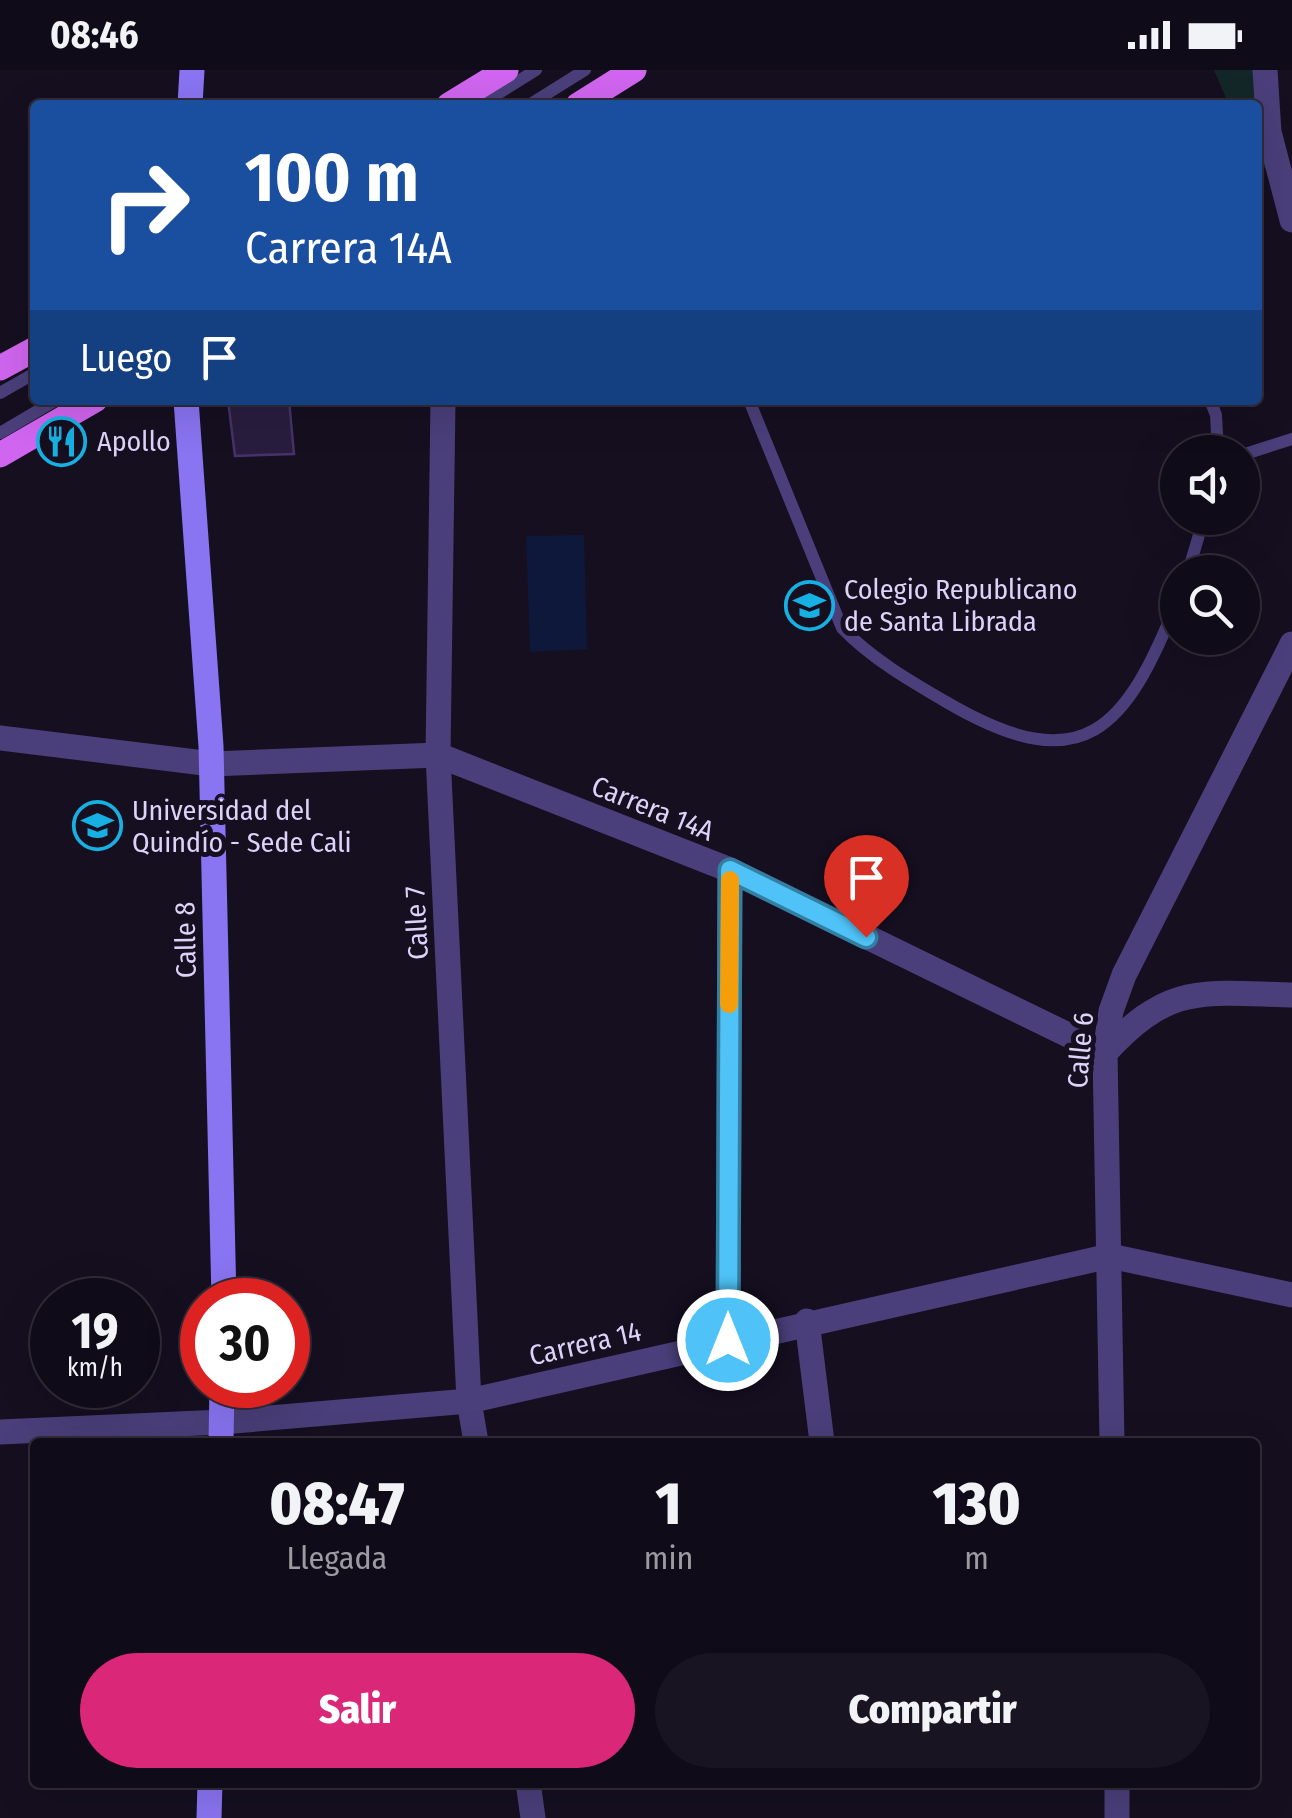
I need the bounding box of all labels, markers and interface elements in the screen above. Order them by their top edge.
text: 08:46 [50,12,139,58]
text: 100 m [245,136,419,220]
icon: right [80,140,210,270]
text: Carrera 14A [245,221,452,275]
icon: arrive [192,330,247,385]
text: Luego [80,335,172,381]
restaurant icon: Apollo [36,415,88,467]
place label: Apollo [97,425,171,458]
map controls [1160,435,1260,655]
button: sound [1160,435,1260,535]
button: search [1160,555,1260,655]
place label: Colegio Republicano de Santa Librada [844,573,1077,638]
school or university icon: Colegio Republicano de Santa Librada [783,579,835,631]
street label: Carrera 14A [587,769,719,848]
place label: Universidad del Quindío - Sede Cali [132,794,352,859]
school or university icon: Universidad del Quindío - Sede Cali [71,800,123,852]
pin [824,835,909,938]
icon: arrive [839,850,894,905]
street label: Calle 7 [398,885,435,961]
street label: Calle 8 [168,901,203,978]
street label: Calle 6 [1061,1011,1100,1090]
speed limit sign: 30 [180,1278,310,1408]
position arrow [676,1288,780,1392]
text: 19 [71,1301,118,1361]
street label: Carrera 14 [526,1315,644,1372]
text: km/h [67,1353,123,1383]
text: 08:47 [269,1468,404,1540]
text: 1 [656,1468,682,1540]
text: 130 [933,1468,1021,1540]
text: Llegada [286,1539,387,1577]
text: min [644,1539,693,1577]
text: m [964,1539,989,1577]
button: Salir [80,1653,635,1768]
button: Compartir [655,1653,1210,1768]

